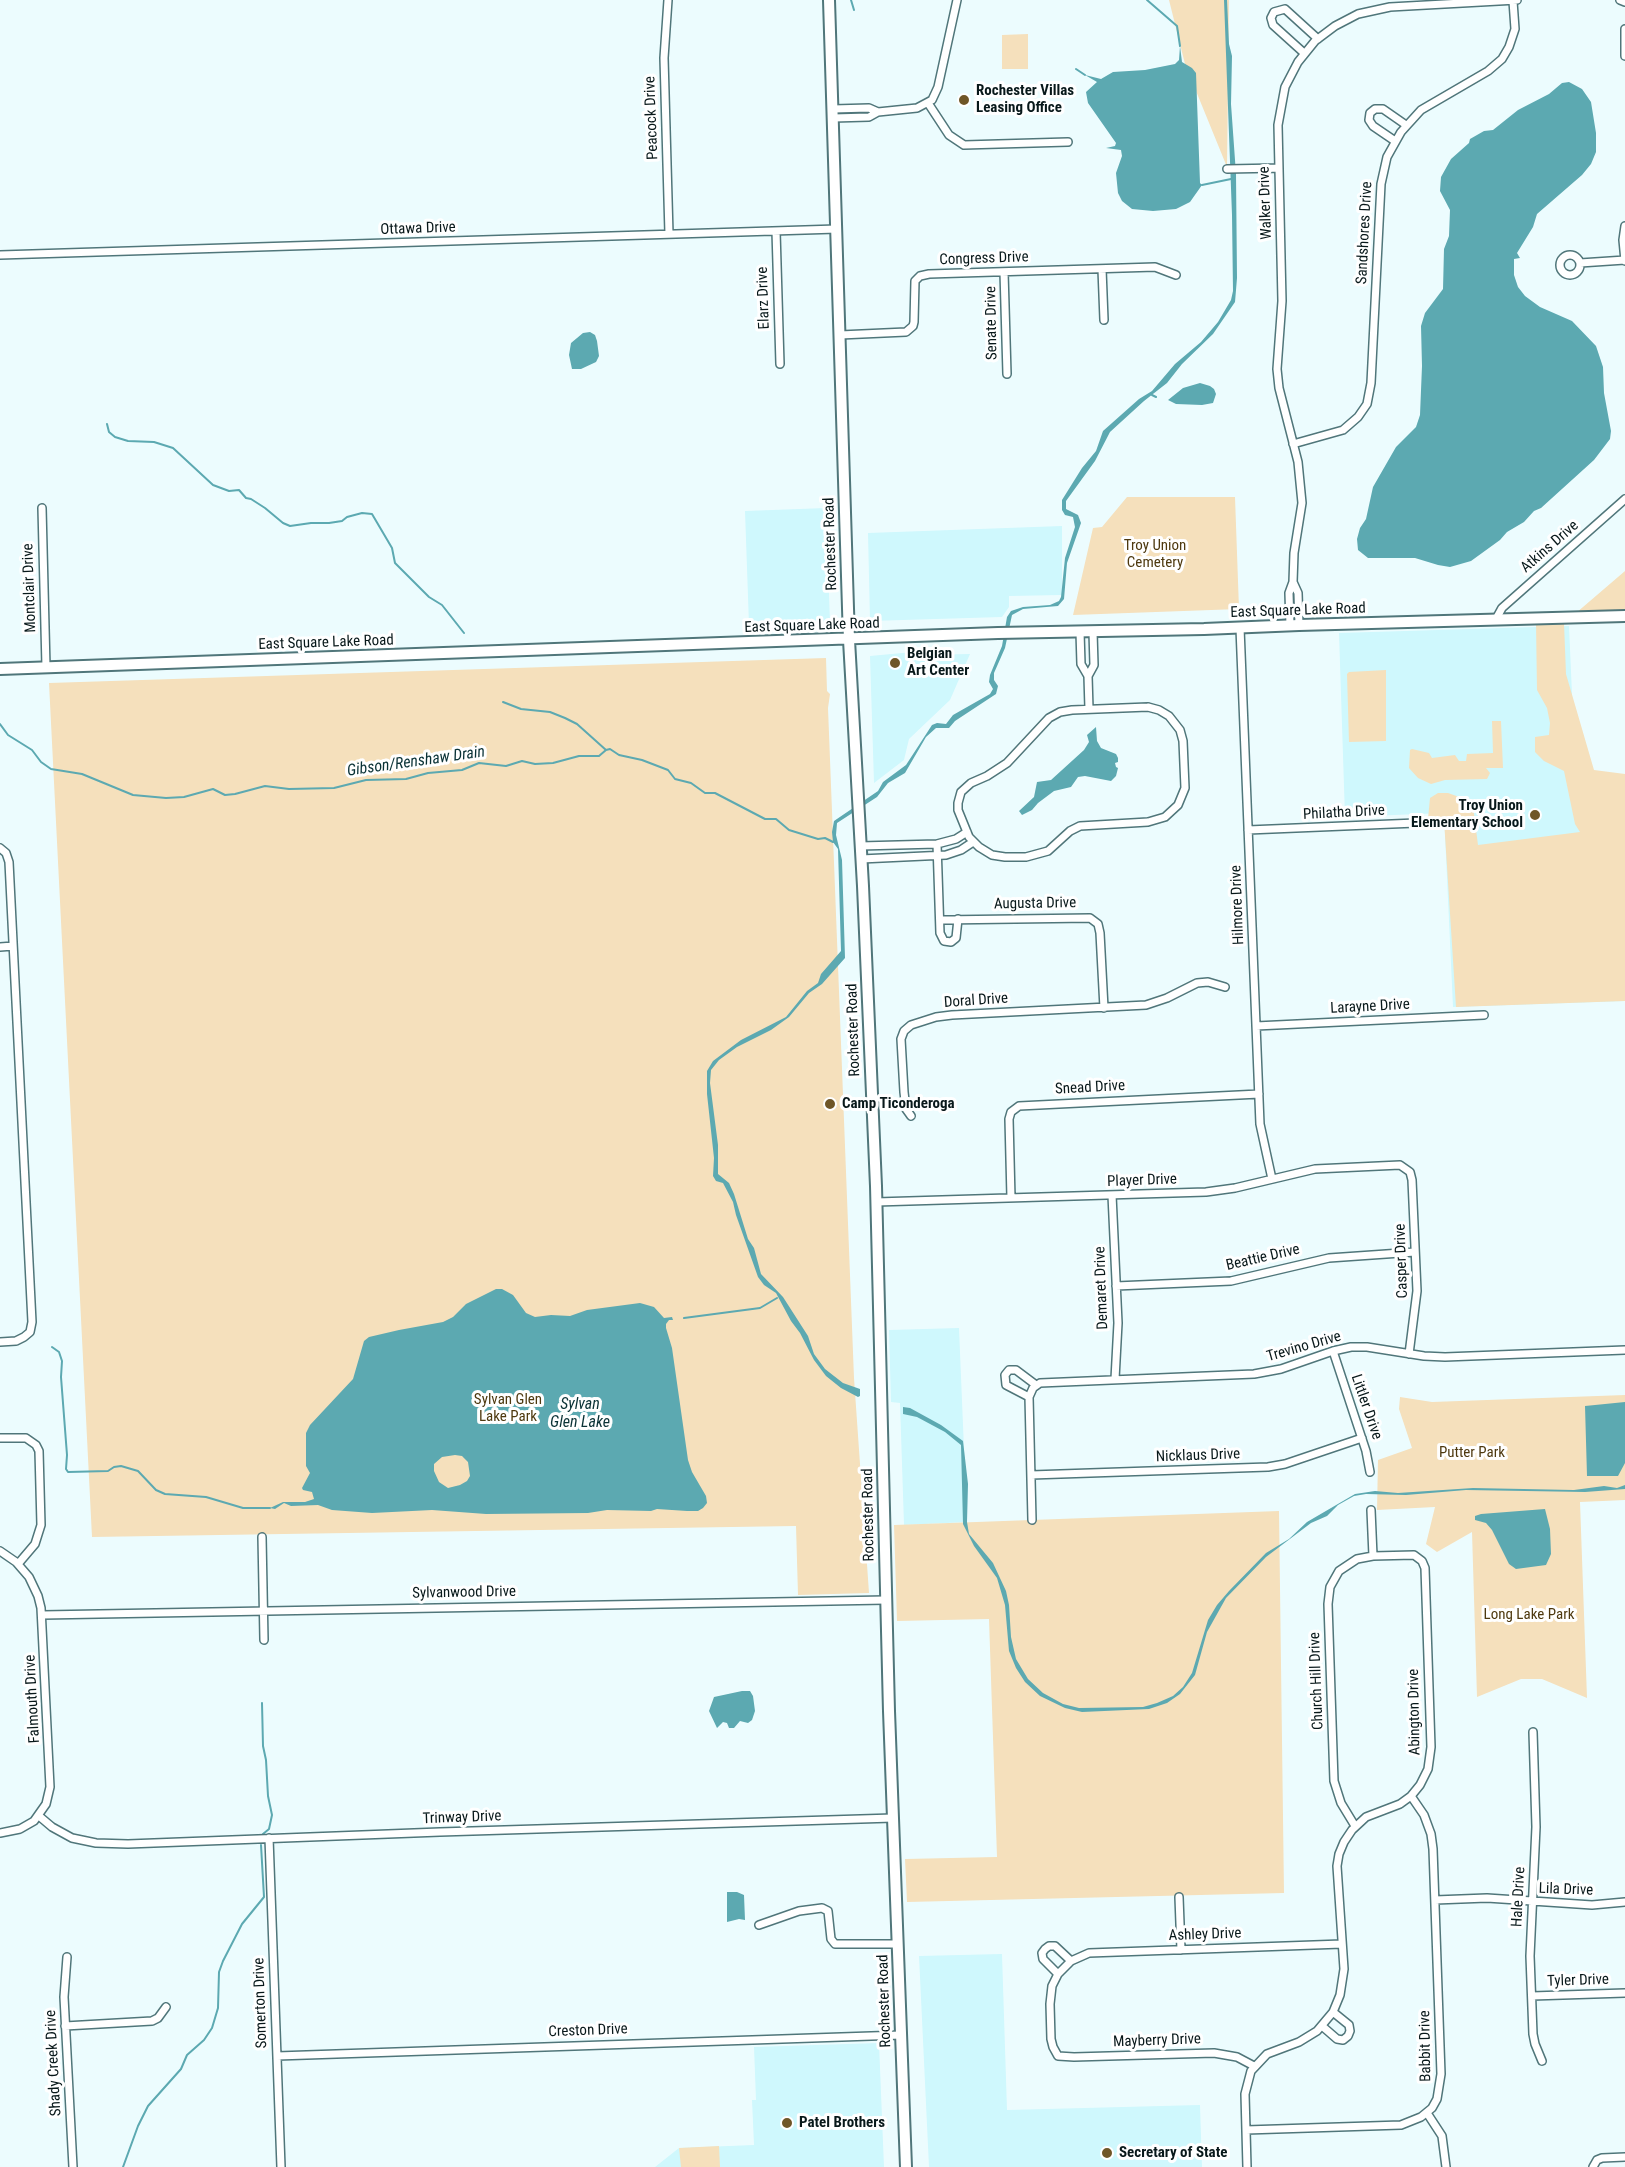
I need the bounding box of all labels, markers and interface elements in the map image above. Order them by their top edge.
street label: Peacock Drive [642,76,662,160]
place label: Rochester Villas Leasing Office [976,82,1074,117]
marker: Rochester Villas Leasing Office [957,93,971,107]
street label: Walker Drive [1256,166,1276,240]
street label: Sandshores Drive [1353,181,1377,285]
street label: Ottawa Drive [380,219,456,239]
street label: Congress Drive [939,248,1029,270]
street label: Elarz Drive [754,266,774,330]
street label: Senate Drive [982,286,1002,360]
street label: Rochester Road [820,497,842,591]
street label: Atkins Drive [1517,517,1583,577]
park label: Troy Union Cemetery [1124,537,1186,572]
street label: Montclair Drive [19,543,41,633]
street label: East Square Lake Road [1230,600,1366,622]
street label: East Square Lake Road [744,615,880,637]
street label: East Square Lake Road [258,632,394,654]
place label: Belgian Art Center [907,645,969,680]
marker: Belgian Art Center [888,656,902,670]
water label: Gibson/Renshaw Drain [346,743,486,781]
place label: Troy Union Elementary School [1411,797,1523,832]
street label: Philatha Drive [1303,802,1385,824]
marker: Troy Union Elementary School [1528,808,1542,822]
street label: Hilmore Drive [1228,865,1248,945]
street label: Augusta Drive [994,894,1076,914]
street label: Rochester Road [843,983,865,1077]
street label: Doral Drive [943,990,1009,1012]
street label: Larayne Drive [1330,996,1410,1018]
street label: Snead Drive [1055,1077,1125,1099]
place label: Camp Ticonderoga [842,1095,955,1113]
marker: Camp Ticonderoga [823,1097,837,1111]
street label: Player Drive [1107,1171,1177,1191]
street label: Casper Drive [1392,1223,1412,1299]
street label: Beattie Drive [1224,1241,1302,1275]
street label: Demaret Drive [1092,1246,1112,1330]
street label: Trevino Drive [1265,1328,1343,1366]
street label: Littler Drive [1346,1372,1386,1442]
park label: Sylvan Glen Lake Park [474,1391,542,1426]
water label: Sylvan Glen Lake [550,1395,610,1433]
park label: Putter Park [1439,1444,1505,1462]
street label: Nicklaus Drive [1155,1446,1241,1466]
street label: Rochester Road [859,1468,879,1562]
street label: Sylvanwood Drive [412,1583,516,1603]
park label: Long Lake Park [1484,1606,1574,1624]
street label: Church Hill Drive [1306,1632,1328,1730]
street label: Falmouth Drive [22,1654,44,1744]
street label: Abington Drive [1405,1669,1425,1755]
street label: Trinway Drive [422,1808,502,1828]
street label: Hale Drive [1508,1866,1530,1928]
street label: Lila Drive [1538,1880,1594,1900]
street label: Ashley Drive [1168,1925,1242,1945]
street label: Rochester Road [874,1954,896,2048]
street label: Somerton Drive [250,1957,272,2049]
street label: Tyler Drive [1547,1971,1609,1991]
street label: Shady Creek Drive [42,2009,66,2117]
street label: Babbit Drive [1416,2010,1436,2082]
street label: Creston Drive [548,2021,628,2041]
street label: Mayberry Drive [1113,2030,1201,2052]
place label: Patel Brothers [799,2114,885,2132]
marker: Patel Brothers [780,2116,794,2130]
place label: Secretary of State [1119,2144,1227,2162]
marker: Secretary of State [1100,2146,1114,2160]

